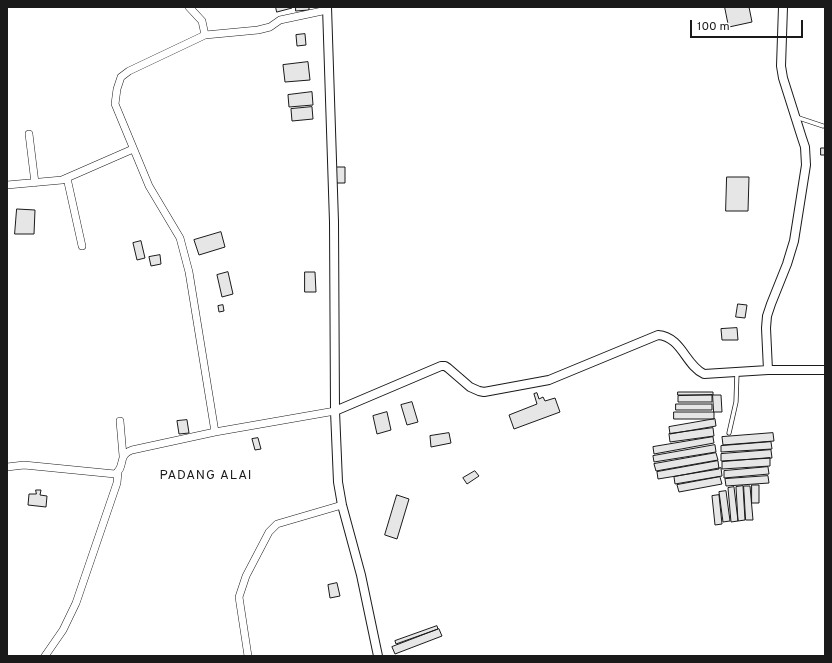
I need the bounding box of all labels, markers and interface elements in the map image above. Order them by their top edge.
scale bar [692,12,805,38]
text: 100 m [697,19,730,35]
district label: PADANG ALAI [160,468,252,484]

